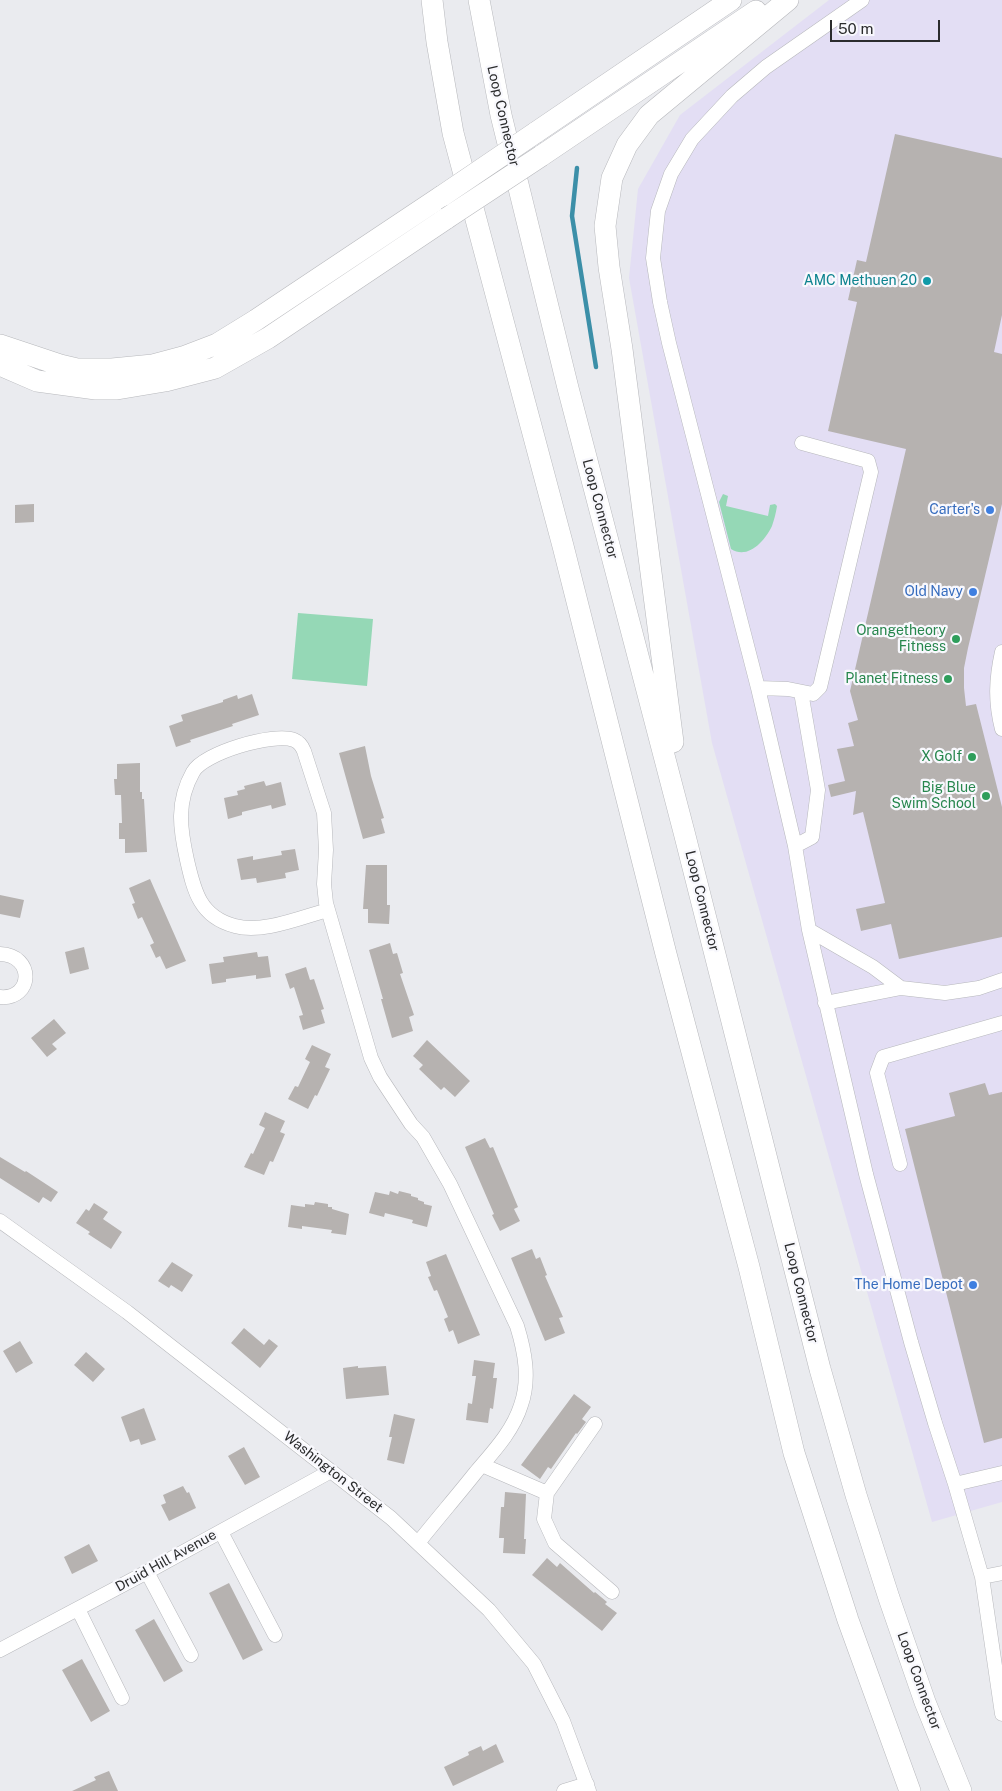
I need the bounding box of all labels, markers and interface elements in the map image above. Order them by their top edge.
scale bar [832,10,942,42]
text: 50 m [838,20,873,37]
street label: Loop Connector [483,64,523,168]
place label: AMC Methuen 20 [804,273,917,289]
marker: AMC Methuen 20 [921,275,933,287]
street label: Loop Connector [579,457,621,561]
place label: Carter's [929,502,980,518]
marker: Carter's [984,504,996,516]
place label: Old Navy [904,584,963,600]
marker: Old Navy [967,586,979,598]
place label: Orangetheory Fitness [856,623,946,656]
marker: Orangetheory Fitness [950,633,962,645]
place label: Planet Fitness [845,671,938,687]
marker: Planet Fitness [942,673,954,685]
place label: X Golf [921,749,962,765]
marker: X Golf [966,751,978,763]
place label: Big Blue Swim School [891,780,976,812]
marker: Big Blue Swim School [980,790,992,802]
street label: Loop Connector [681,849,723,953]
street label: Loop Connector [780,1241,822,1345]
place label: The Home Depot [854,1277,963,1293]
marker: The Home Depot [967,1279,979,1291]
street label: Washington Street [280,1428,386,1516]
street label: Druid Hill Avenue [113,1526,219,1596]
street label: Loop Connector [894,1630,944,1732]

